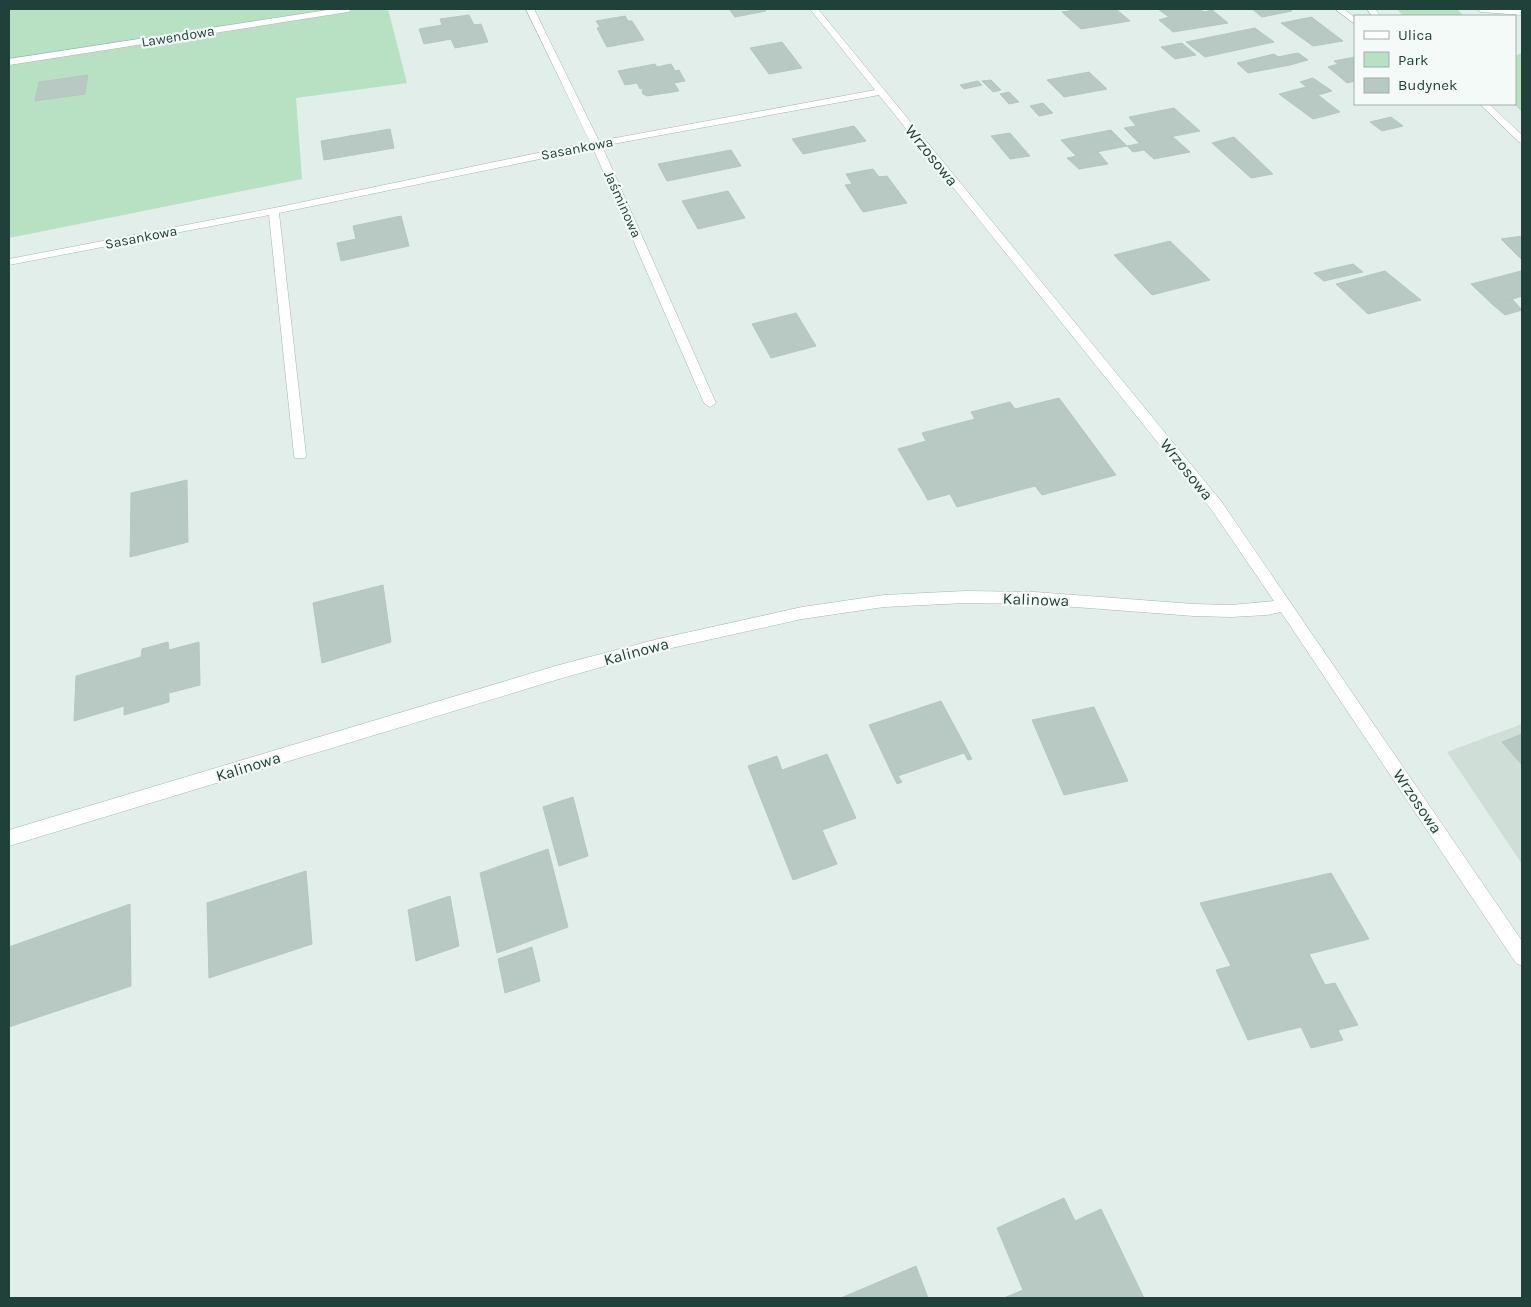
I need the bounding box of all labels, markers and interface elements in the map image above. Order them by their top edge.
legend [1354,15,1516,105]
street label: Lawendowa [140,22,216,51]
text: Ulica [1398,26,1432,44]
text: Park [1398,51,1428,69]
text: Budynek [1398,76,1457,94]
street label: Wrzosowa [901,121,962,190]
street label: Sasankowa [540,133,615,164]
street label: Jaśminowa [600,168,645,241]
street label: Sasankowa [104,222,179,253]
street label: Wrzosowa [1156,435,1217,504]
street label: Kalinowa [1002,589,1070,610]
street label: Kalinowa [602,634,671,669]
street label: Kalinowa [214,748,283,785]
street label: Wrzosowa [1389,766,1446,837]

